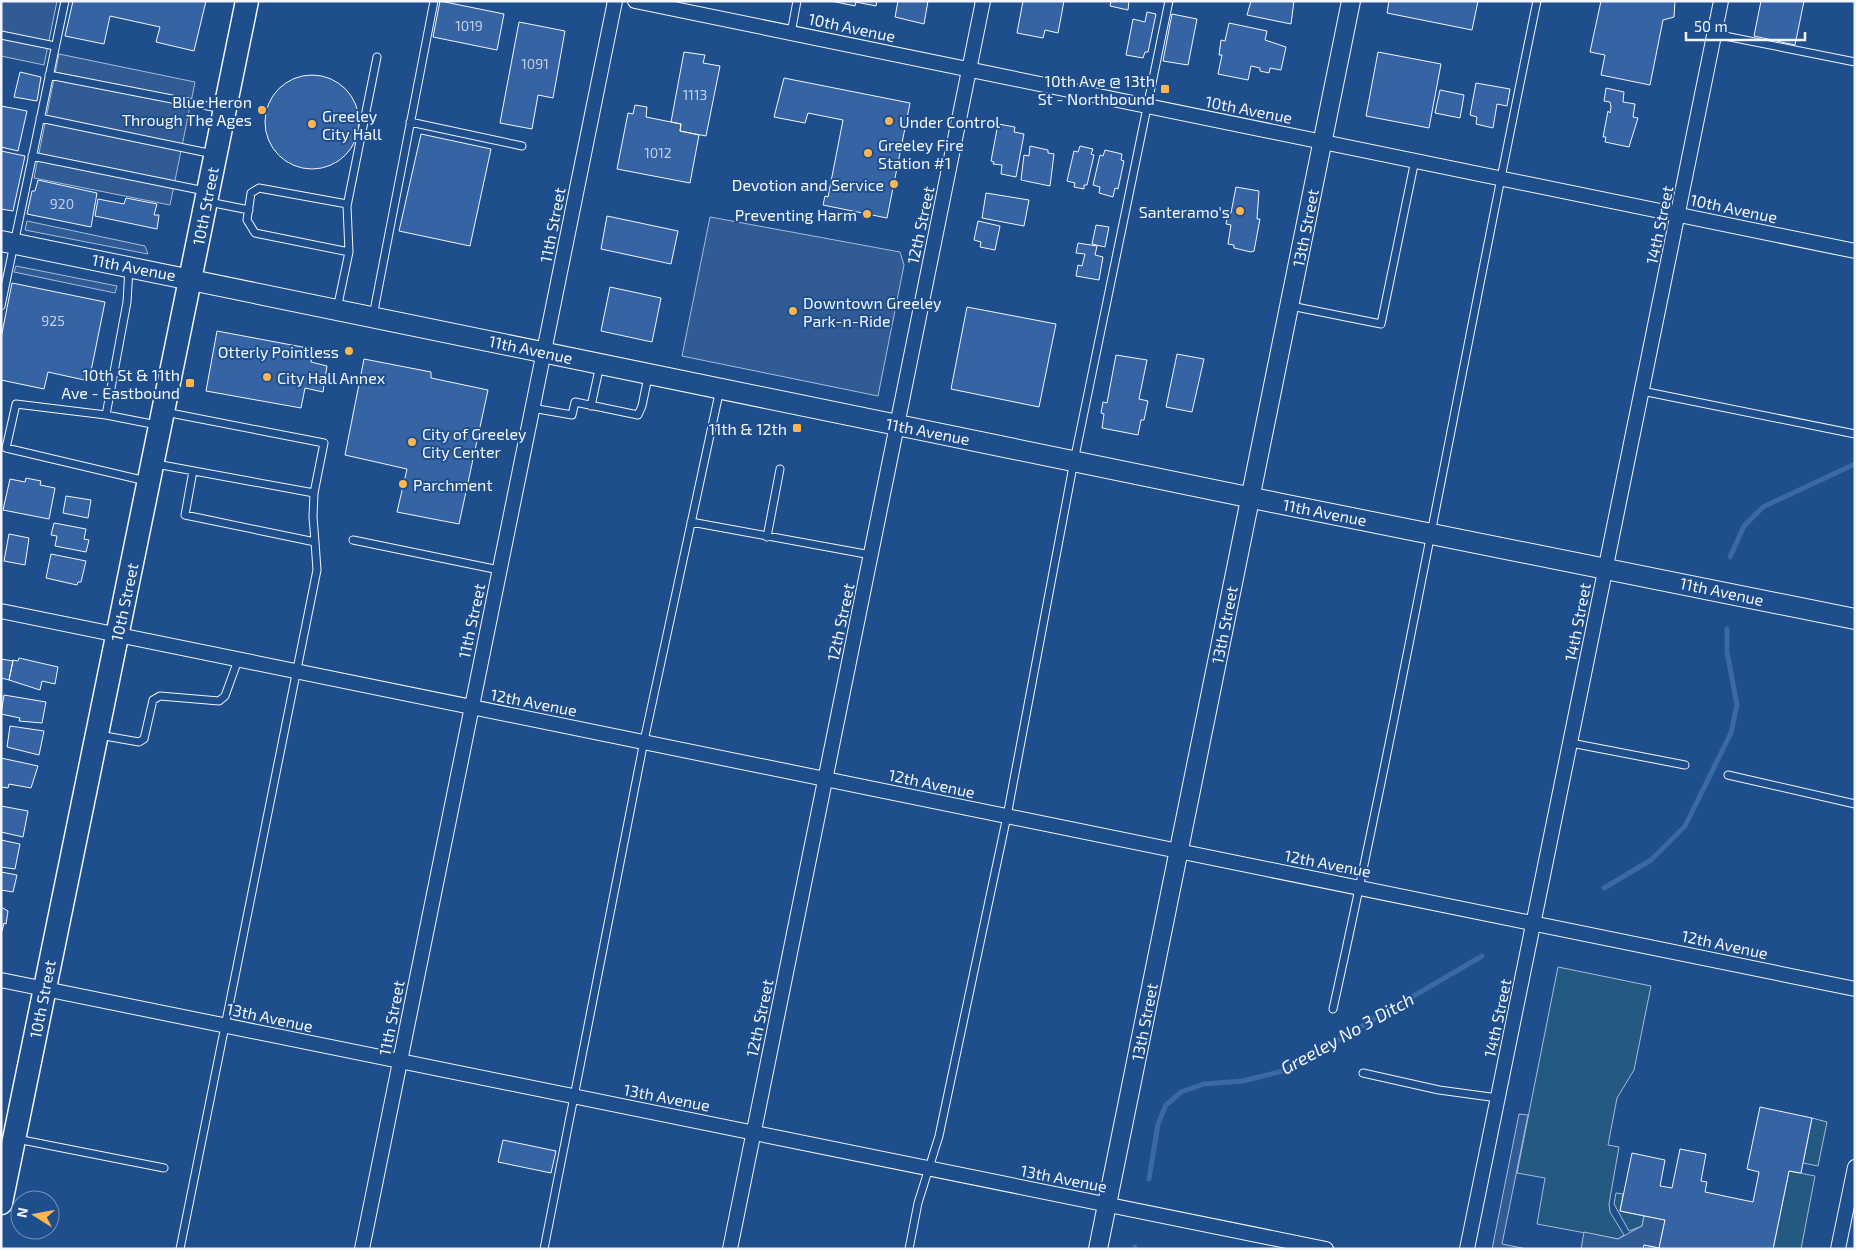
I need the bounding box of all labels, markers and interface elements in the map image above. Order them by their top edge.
street label: 10th Avenue [807,9,897,45]
scale bar [1686,10,1805,42]
house number: 1019 [455,17,483,34]
text: 50 m [1694,17,1728,35]
house number: 1091 [521,55,549,72]
place label: 10th Ave @ 13th St - Northbound [1038,71,1155,108]
marker: 10th Ave @ 13th St - Northbound [1159,83,1171,95]
house number: 1113 [683,86,707,103]
street label: 10th Avenue [1204,91,1294,127]
place label: Blue Heron Through The Ages [122,92,252,129]
marker: Blue Heron Through The Ages [256,104,268,116]
place label: Greeley City Hall [322,106,382,143]
place label: Under Control [899,112,1000,131]
marker: Under Control [883,115,895,127]
marker: Greeley City Hall [306,118,318,130]
place label: Greeley Fire Station #1 [878,135,964,172]
house number: 1012 [644,144,672,161]
marker: Greeley Fire Station #1 [862,147,874,159]
street label: 10th Street [188,165,222,247]
place label: Devotion and Service [732,175,884,194]
marker: Devotion and Service [888,178,900,190]
street label: 12th Street [903,184,937,266]
street label: 14th Street [1641,184,1677,266]
street label: 11th Street [535,186,569,264]
street label: 13th Street [1288,188,1322,268]
street label: 10th Avenue [1689,190,1779,226]
house number: 920 [50,195,74,212]
place label: Santeramo's [1139,202,1230,221]
place label: Preventing Harm [735,205,857,224]
marker: Santeramo's [1234,205,1246,217]
marker: Preventing Harm [861,208,873,220]
street label: 11th Avenue [90,250,178,284]
place label: Downtown Greeley Park-n-Ride [803,293,942,330]
marker: Downtown Greeley Park-n-Ride [787,305,799,317]
house number: 925 [41,312,65,329]
street label: 11th Avenue [487,331,575,367]
place label: Otterly Pointless [218,342,339,361]
marker: Otterly Pointless [343,345,355,357]
place label: 10th St & 11th Ave - Eastbound [61,365,180,402]
place label: City Hall Annex [277,368,386,387]
marker: City Hall Annex [261,371,273,383]
marker: 10th St & 11th Ave - Eastbound [184,377,196,389]
street label: 11th Avenue [884,414,972,448]
place label: 11th & 12th [709,419,787,438]
marker: 11th & 12th [791,422,803,434]
place label: City of Greeley City Center [422,424,527,461]
marker: City of Greeley City Center [406,436,418,448]
place label: Parchment [413,475,493,494]
marker: Parchment [397,478,409,490]
street label: 11th Avenue [1281,495,1369,529]
street label: 10th Street [106,561,142,643]
street label: 11th Avenue [1678,573,1766,609]
street label: 12th Street [823,581,857,663]
street label: 14th Street [1560,581,1594,663]
street label: 11th Street [454,582,488,660]
street label: 13th Street [1207,585,1241,665]
street label: 12th Avenue [489,684,579,720]
street label: 12th Avenue [887,765,977,801]
street label: 12th Avenue [1283,845,1373,881]
street label: 12th Avenue [1680,926,1770,962]
street label: 10th Street [25,958,59,1040]
street label: 12th Street [742,977,776,1059]
street label: 14th Street [1479,977,1515,1059]
street label: 11th Street [374,979,408,1057]
street label: 13th Street [1127,982,1161,1062]
water label: Greeley No 3 Ditch [1276,987,1418,1079]
street label: 13th Avenue [225,999,315,1035]
street label: 13th Avenue [622,1079,712,1115]
street label: 13th Avenue [1019,1160,1109,1196]
north arrow [10,1190,60,1240]
text: N [12,1206,31,1219]

